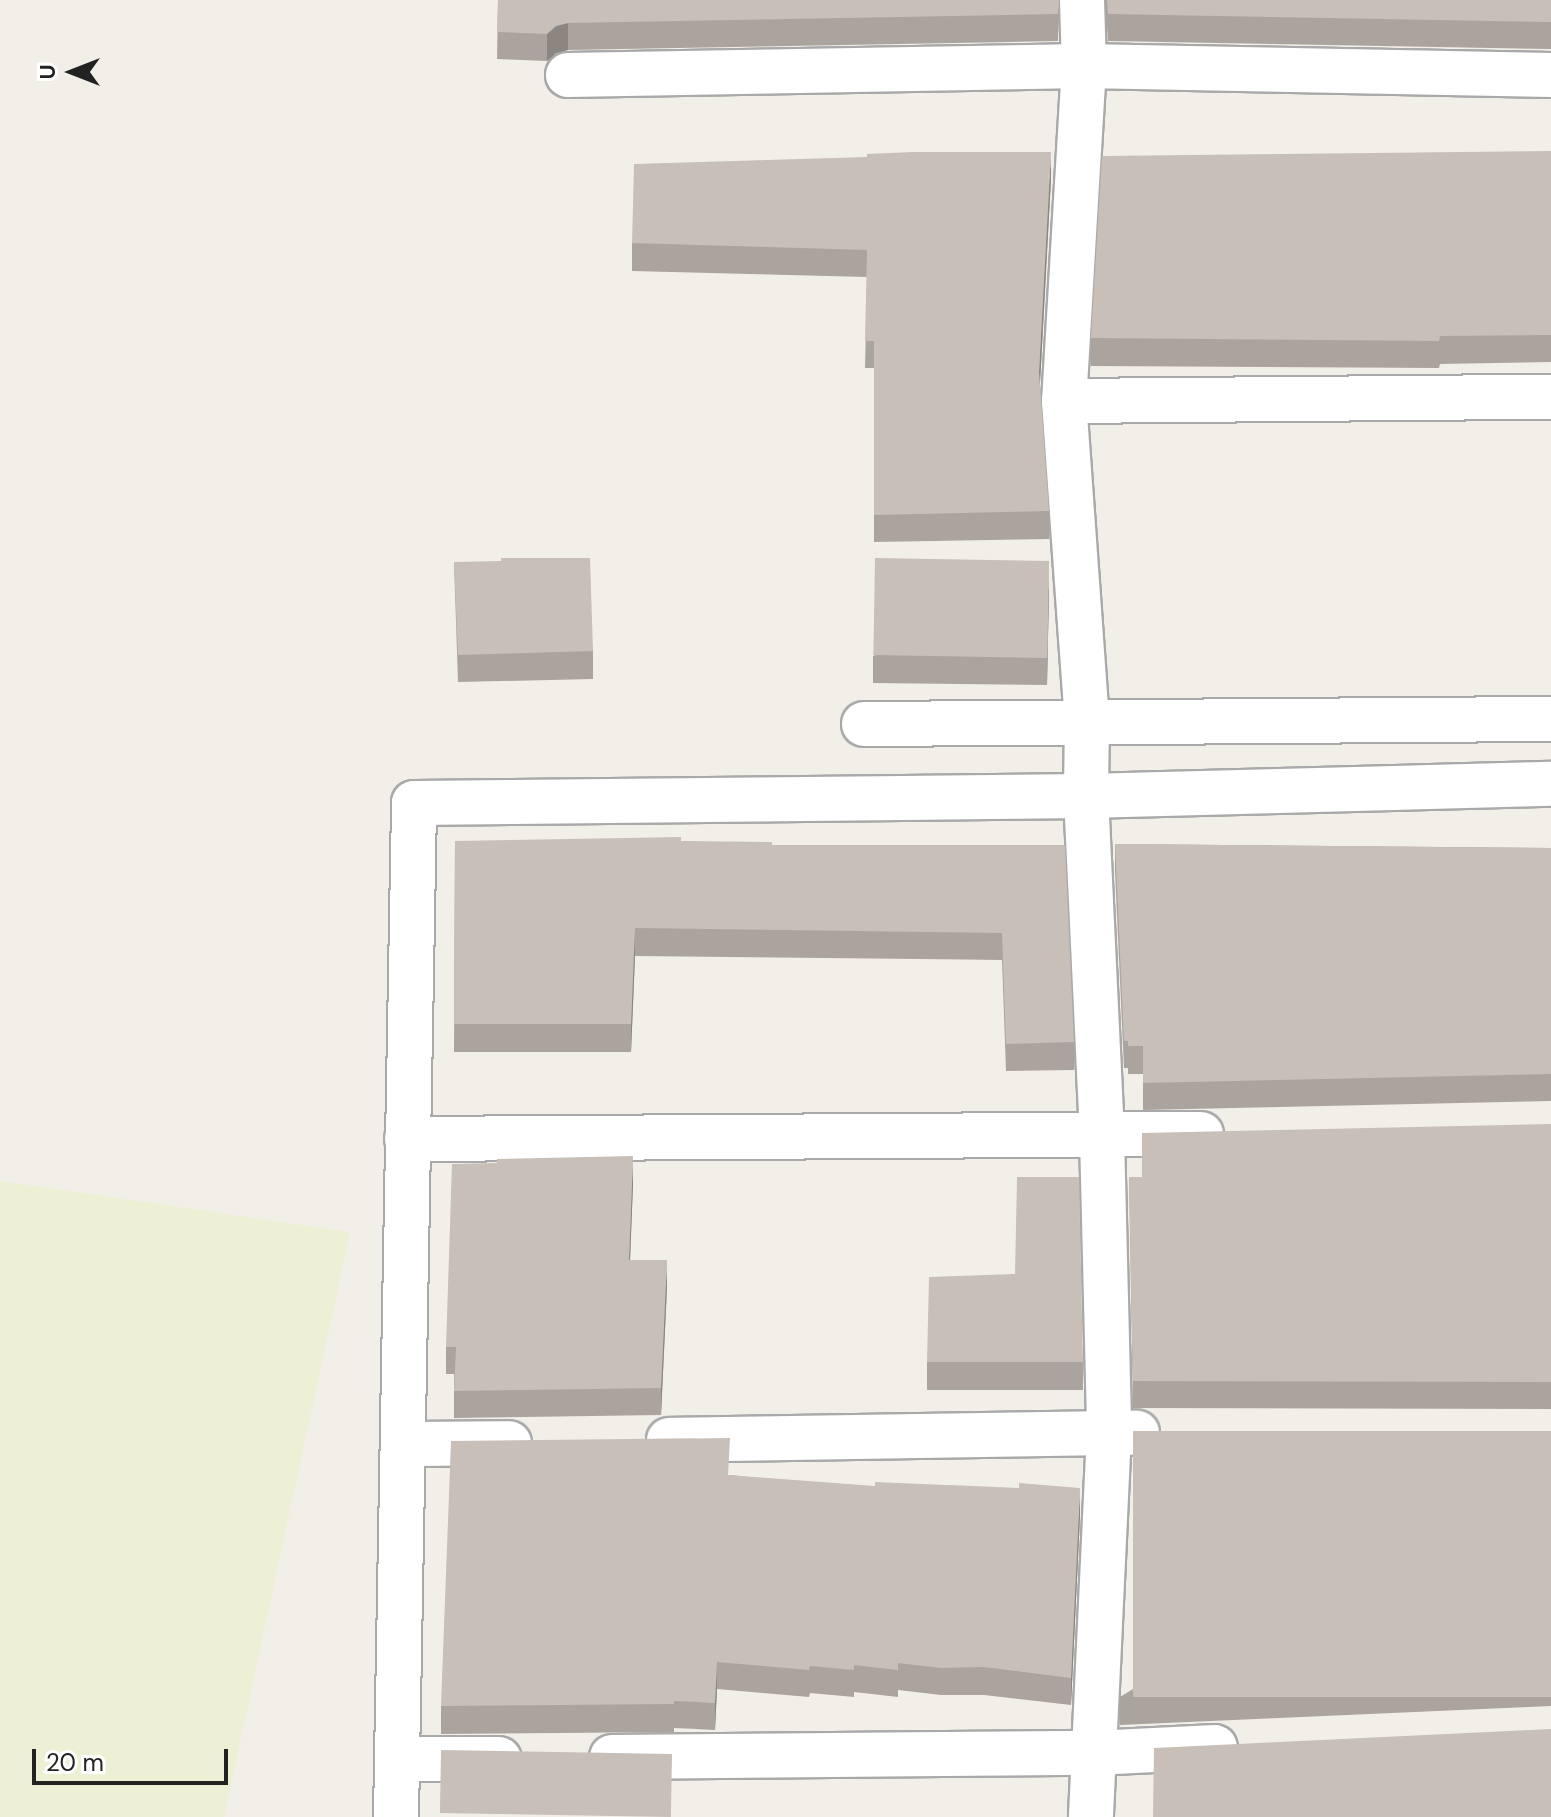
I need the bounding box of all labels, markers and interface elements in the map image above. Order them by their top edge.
north arrow [32,32,112,112]
text: U [33,64,62,80]
scale bar [36,1733,232,1783]
text: 20 m [46,1747,104,1778]

